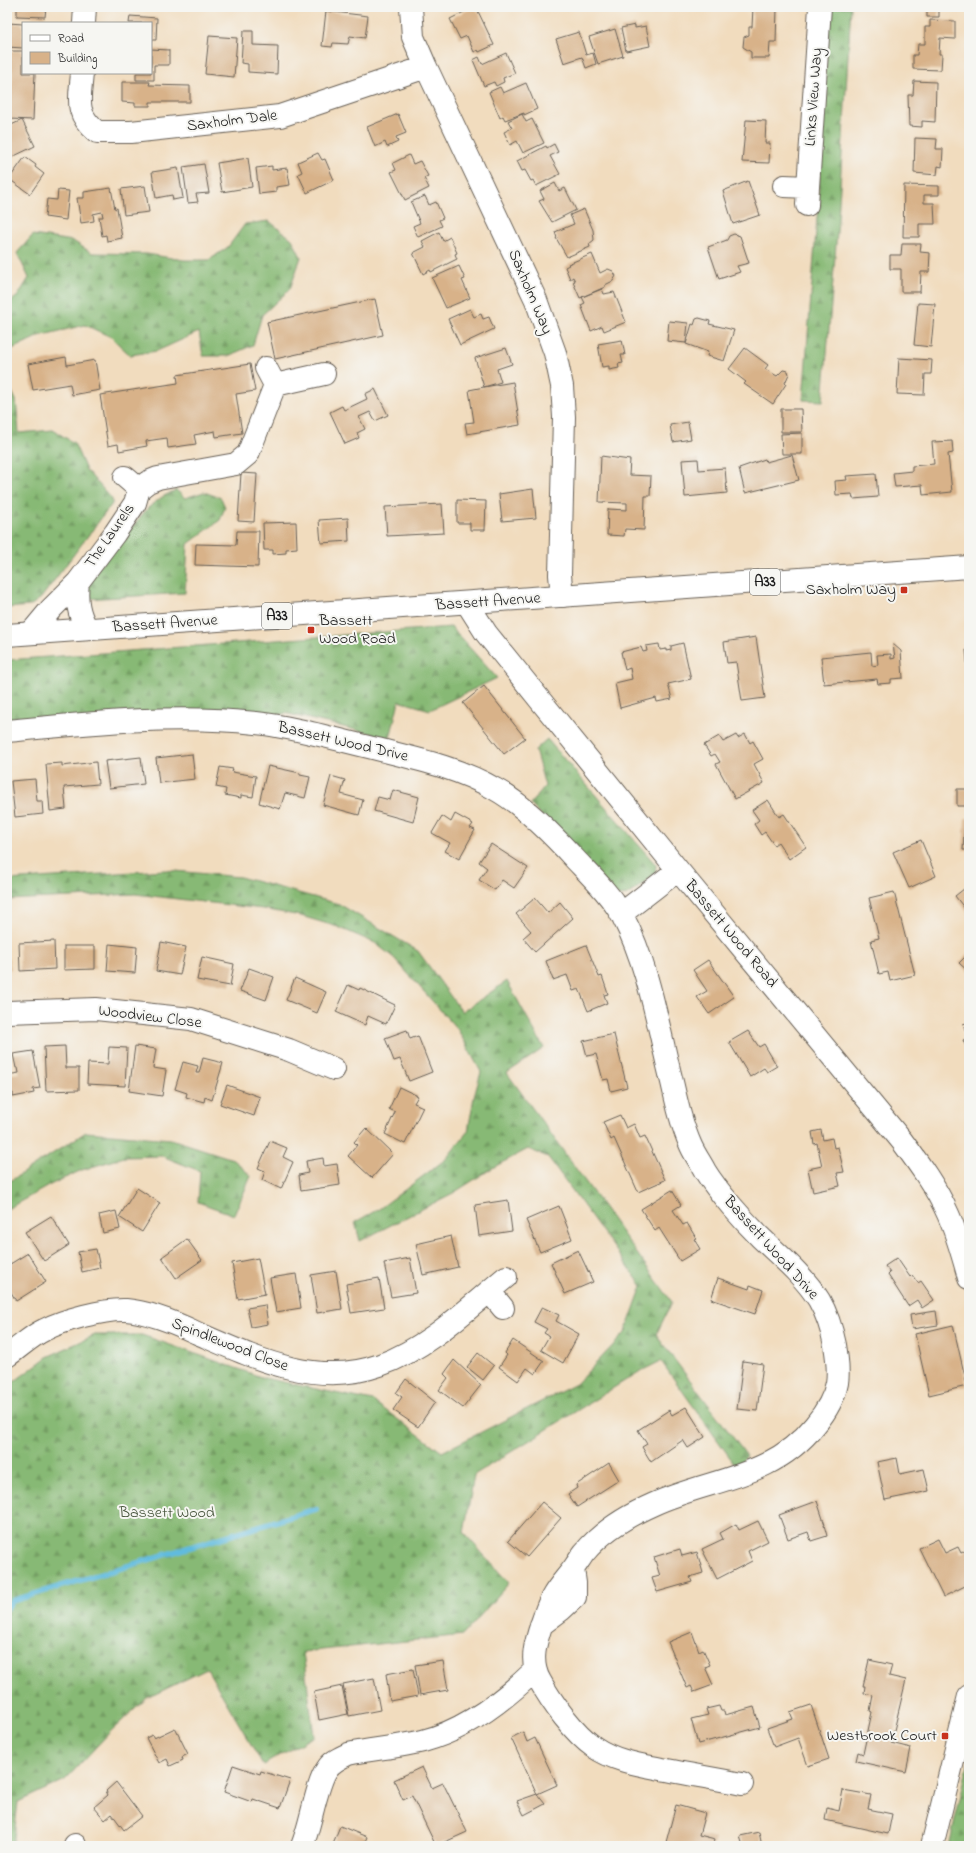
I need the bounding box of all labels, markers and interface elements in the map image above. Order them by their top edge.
legend [22,22,152,74]
text: Road [58,30,84,48]
street label: Links View Way [799,47,829,147]
text: Building [57,50,97,69]
street label: Saxholm Dale [185,103,279,138]
street label: Saxholm Way [501,246,559,338]
street label: The Laurels [79,499,141,573]
road number: A33 [750,569,780,595]
place label: Saxholm Way [805,578,896,602]
marker: Saxholm Way [899,585,909,595]
street label: Bassett Avenue [434,586,542,618]
road number: A33 [262,603,292,629]
street label: Bassett Avenue [111,608,219,640]
place label: Bassett Wood Road [318,609,396,651]
marker: Bassett Wood Road [306,625,316,635]
street label: Bassett Wood Drive [275,715,411,769]
street label: Bassett Wood Road [678,874,783,993]
street label: Woodview Close [97,999,204,1035]
street label: Bassett Wood Drive [717,1190,825,1306]
street label: Spindlewood Close [168,1312,293,1379]
park label: Bassett Wood [118,1501,215,1525]
place label: Westbrook Court [827,1724,938,1748]
marker: Westbrook Court [940,1731,950,1741]

